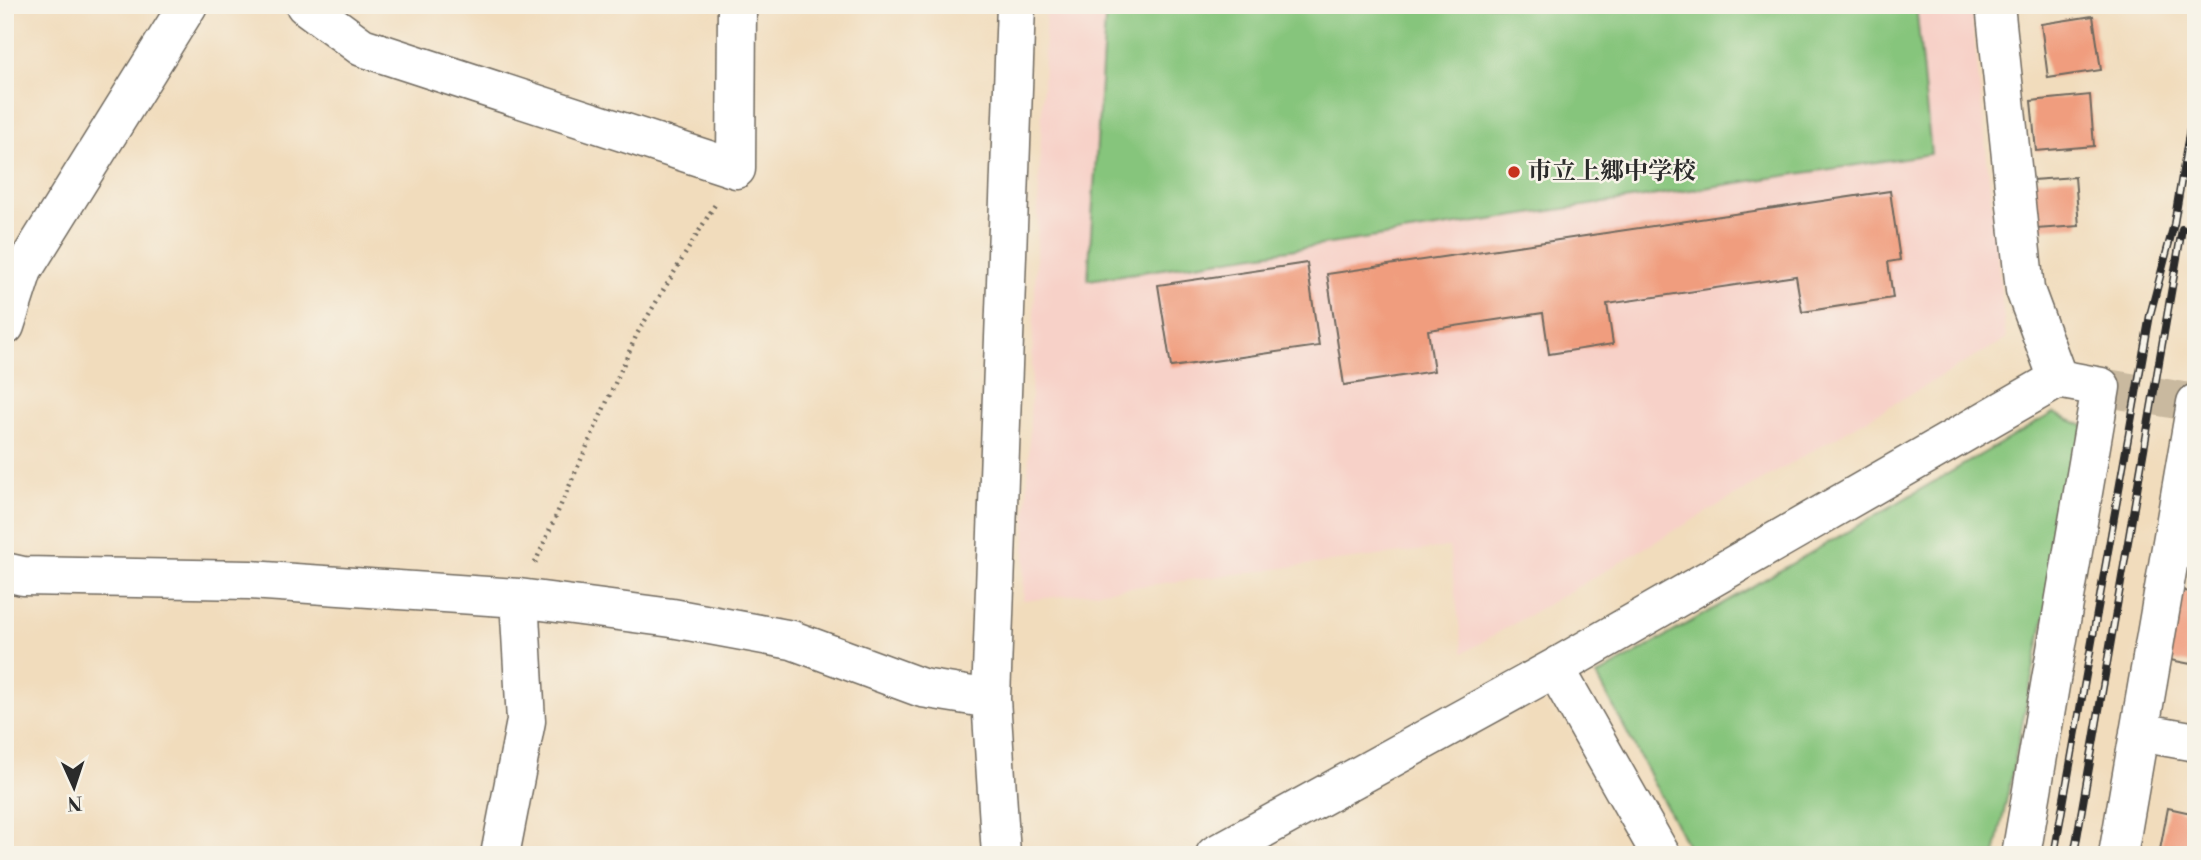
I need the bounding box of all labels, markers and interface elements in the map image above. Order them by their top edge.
place label: 市立上郷中学校 [1528,157,1696,187]
marker: 市立上郷中学校 [1506,164,1522,180]
north arrow [38,752,108,822]
text: N [67,791,83,815]

